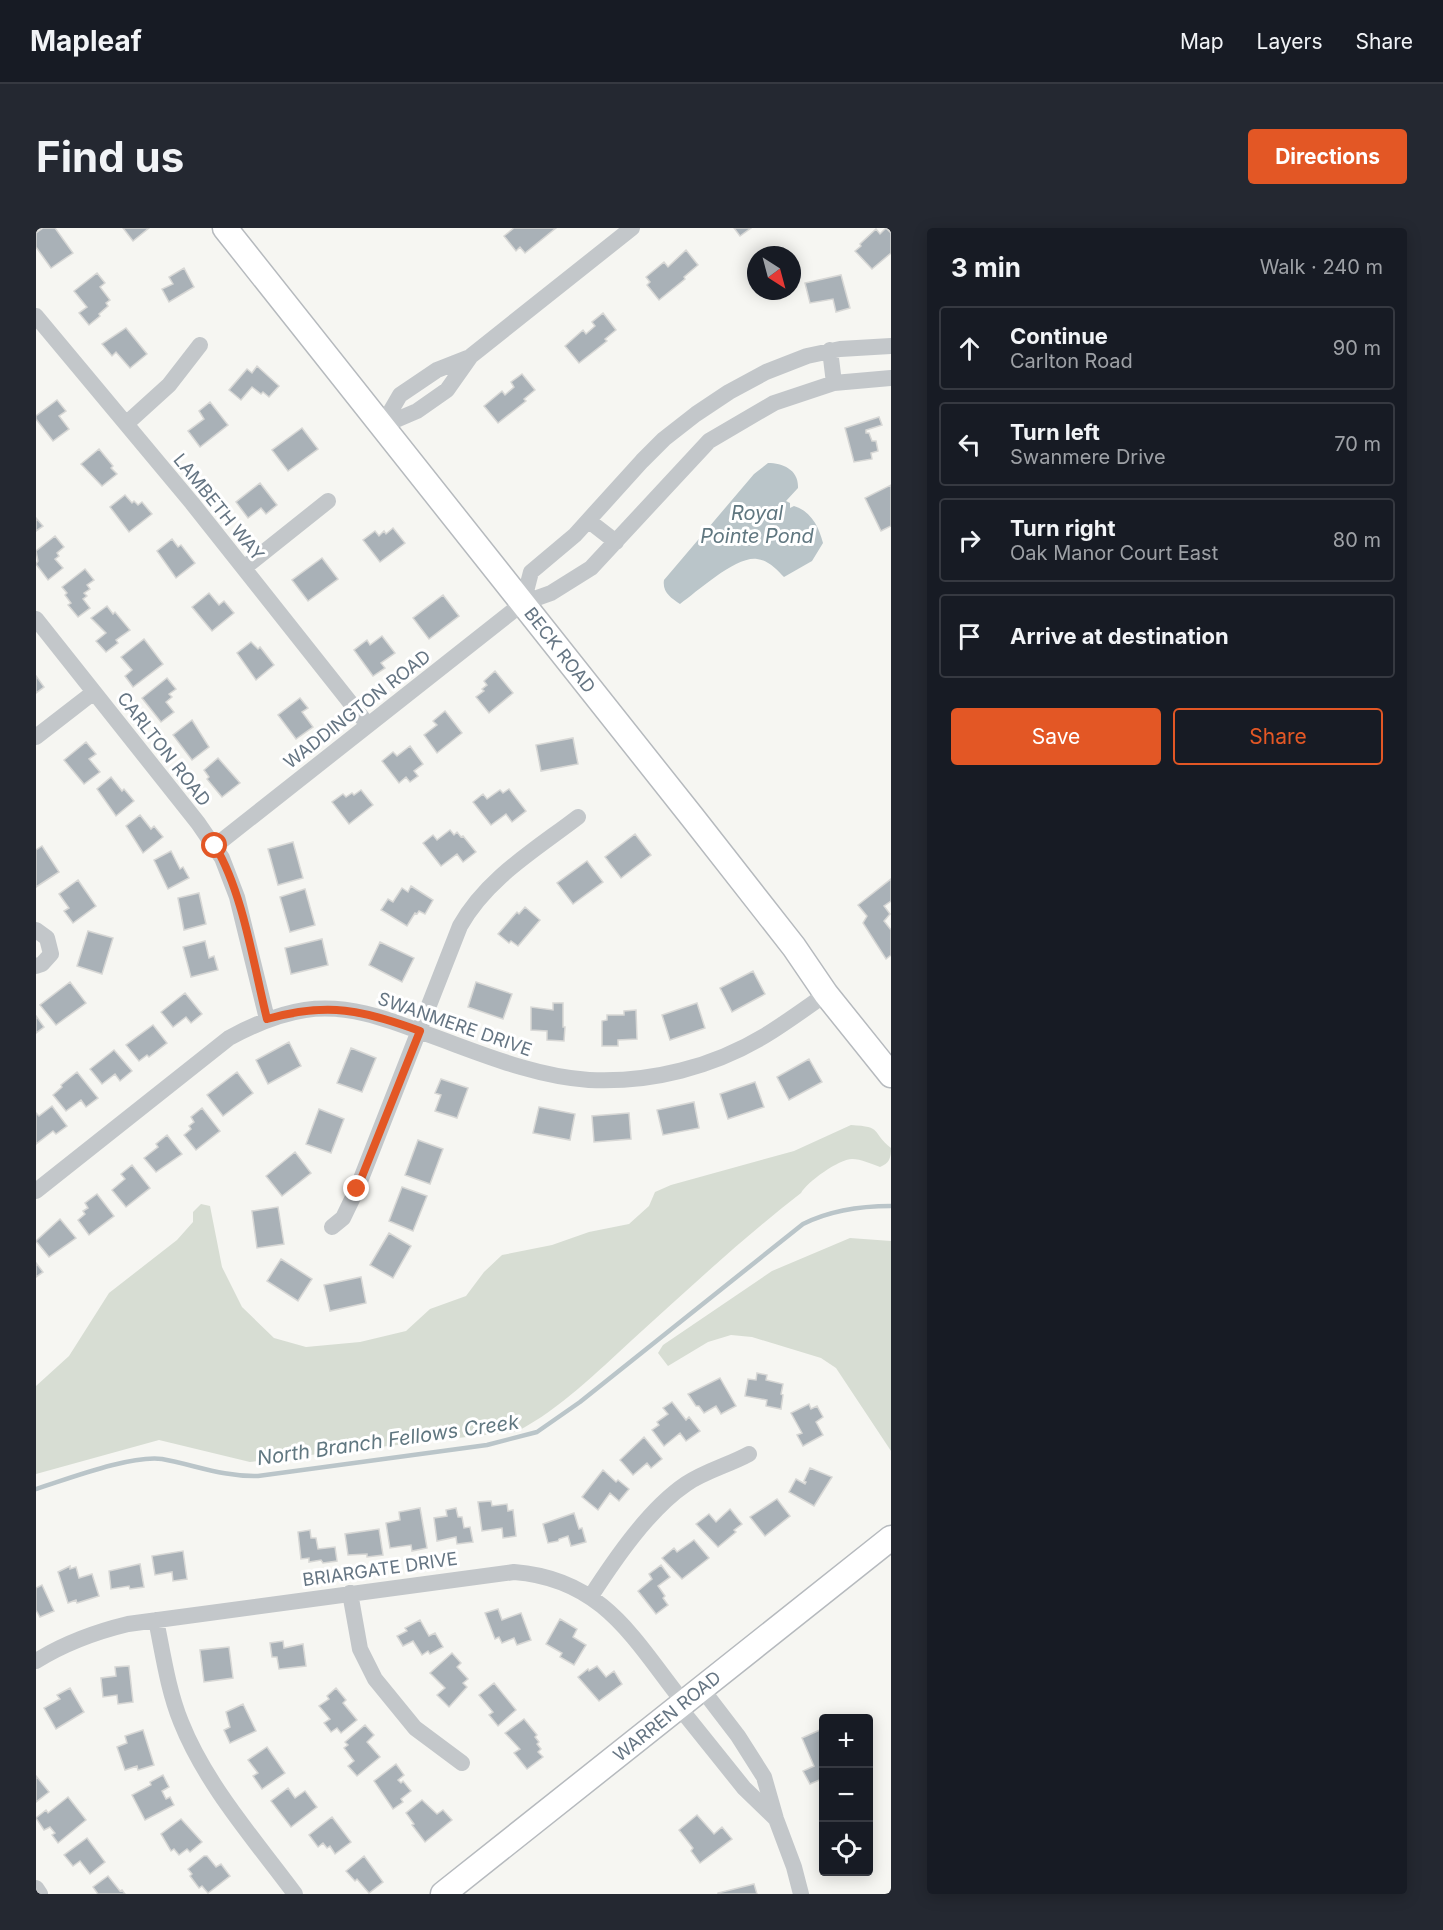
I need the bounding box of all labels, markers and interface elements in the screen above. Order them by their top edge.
text: Mapleaf [30,24,142,58]
text: Map [1180,29,1224,54]
text: Layers [1257,29,1323,54]
text: Share [1356,29,1413,54]
button: Directions [1248,129,1407,184]
text: Find us [36,131,184,182]
north arrow [747,246,801,300]
text: 3 min [951,252,1021,283]
text: Walk · 240 m [1260,255,1383,279]
text: Continue [1010,323,1108,349]
icon: ahead [953,332,986,365]
text: 90 m [1333,336,1381,360]
text: Carlton Road [1010,349,1133,373]
text: Turn left [1010,419,1100,445]
icon: left [953,428,986,461]
text: 70 m [1334,432,1381,456]
text: Swanmere Drive [1010,445,1166,469]
street label: LAMBETH WAY [169,449,269,565]
water label: Royal Pointe Pond [700,501,815,548]
text: Turn right [1010,515,1116,541]
icon: right [953,524,986,557]
text: 80 m [1333,528,1381,552]
text: Oak Manor Court East [1010,541,1218,565]
street label: BECK ROAD [520,603,600,697]
icon: arrive [953,620,986,653]
text: Arrive at destination [1010,623,1229,649]
street label: WADDINGTON ROAD [280,645,434,773]
street label: CARLTON ROAD [113,688,215,810]
button: Save [951,708,1161,765]
button: Share [1173,708,1383,765]
route start [201,832,227,858]
street label: SWANMERE DRIVE [375,988,535,1060]
route end [343,1175,369,1201]
water label: North Branch Fellows Creek [255,1410,522,1470]
street label: BRIARGATE DRIVE [301,1548,459,1590]
street label: WARREN ROAD [609,1666,725,1766]
map controls [819,1714,873,1876]
button: + [819,1714,873,1768]
button: − [819,1768,873,1822]
button: locate [819,1822,873,1876]

